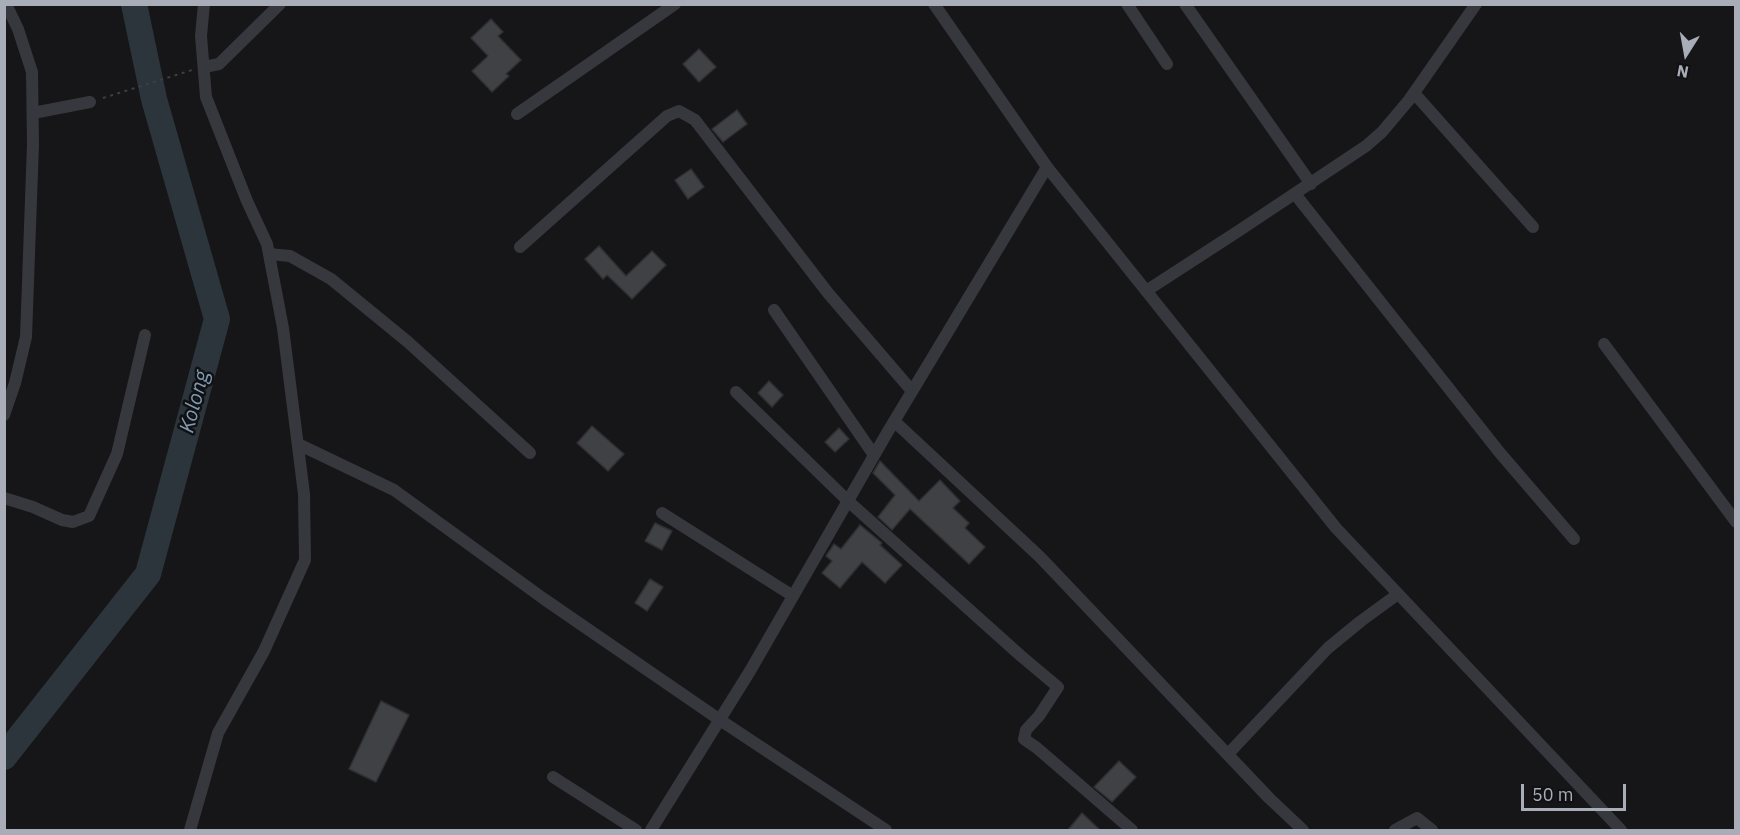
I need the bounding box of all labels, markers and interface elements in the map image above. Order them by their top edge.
north arrow [1656,24,1716,84]
text: N [1675,61,1690,83]
water label: Kolong [175,368,215,436]
scale bar [1524,772,1629,810]
text: 50 m [1532,783,1574,806]

